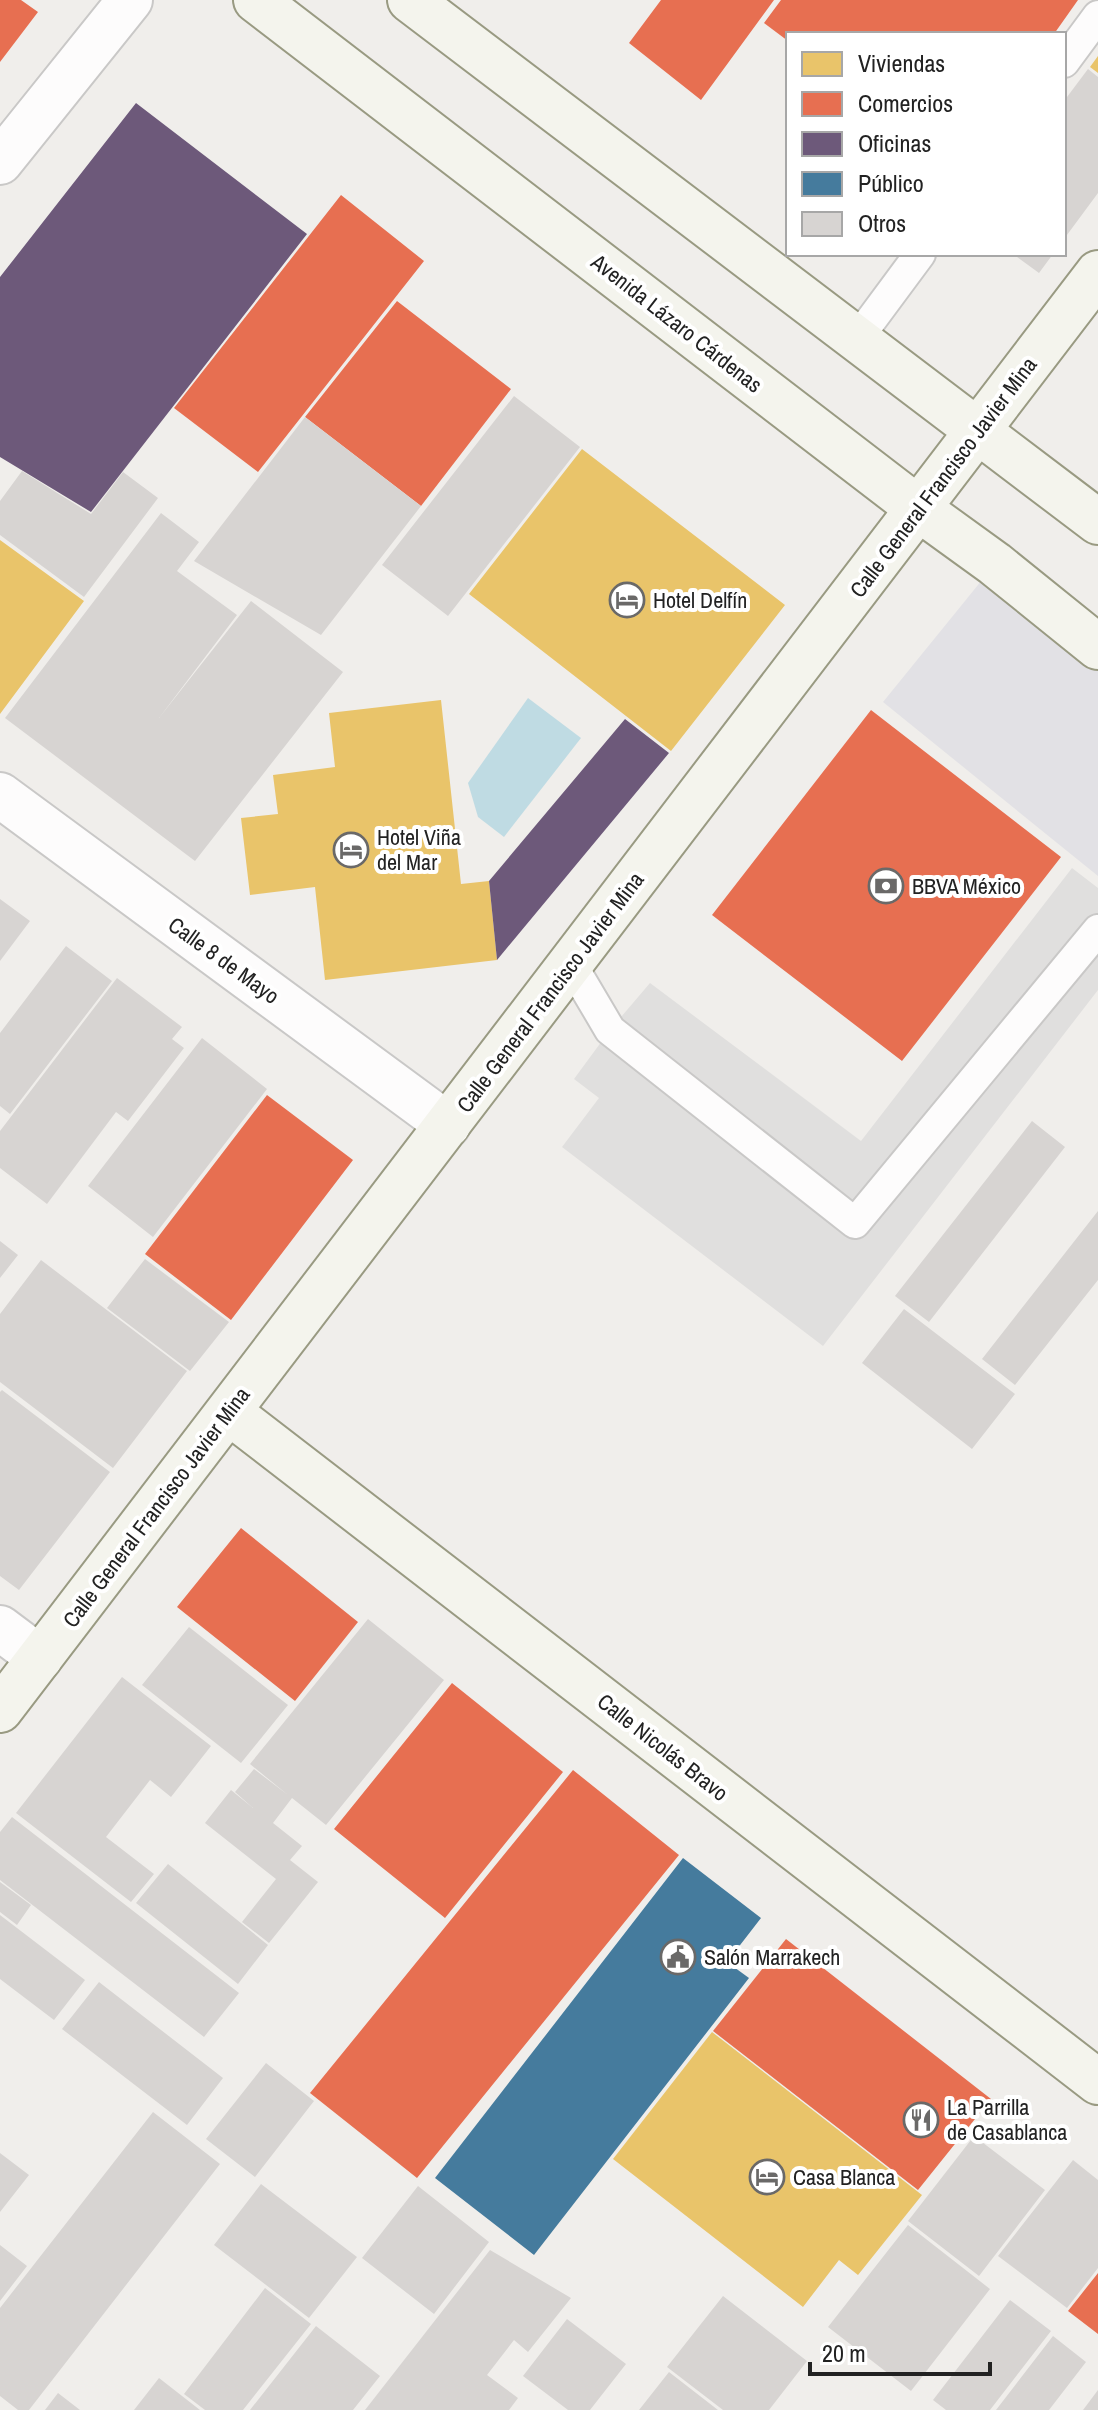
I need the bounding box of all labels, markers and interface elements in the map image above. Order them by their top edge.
legend [786,32,1066,256]
text: Viviendas [858,47,945,79]
text: Comercios [858,87,953,119]
text: Oficinas [858,127,931,159]
text: Público [858,167,924,199]
text: Otros [858,207,906,239]
street label: Avenida Lázaro Cárdenas [585,246,769,399]
street label: Calle General Francisco Javier Mina [843,351,1043,603]
hotel icon: Hotel Delfín [608,581,646,619]
place label: Hotel Delfín [653,585,747,615]
place label: Hotel Viña del Mar [377,822,461,877]
hotel icon: Hotel Viña del Mar [332,831,370,869]
street label: Calle General Francisco Javier Mina [450,866,650,1118]
bank icon: BBVA México [867,867,905,905]
place label: BBVA México [912,871,1021,901]
street label: Calle 8 de Mayo [162,910,286,1010]
street label: Calle General Francisco Javier Mina [56,1381,256,1633]
street label: Calle Nicolás Bravo [591,1686,735,1808]
public building icon: Salón Marrakech [659,1938,697,1976]
place label: Salón Marrakech [704,1942,840,1972]
place label: La Parrilla de Casablanca [947,2092,1067,2147]
restaurant icon: La Parrilla de Casablanca [902,2101,940,2139]
hotel icon: Casa Blanca [748,2158,786,2196]
place label: Casa Blanca [793,2162,895,2192]
scale bar [810,2326,990,2376]
text: 20 m [822,2337,866,2369]

